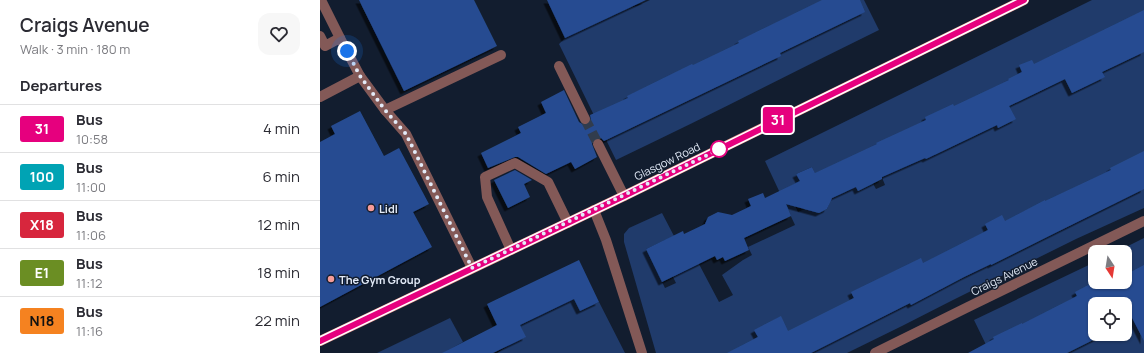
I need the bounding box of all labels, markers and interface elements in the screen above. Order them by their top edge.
text: Craigs Avenue [20,12,150,38]
button: heart [258,13,300,55]
text: Walk · 3 min · 180 m [20,40,130,58]
your location [337,41,357,61]
text: Departures [20,75,102,96]
line badge: 31 [760,107,796,133]
text: Bus [76,109,103,130]
text: 31 [771,110,785,129]
text: 4 min [263,118,300,139]
text: 31 [35,119,49,138]
text: 10:58 [76,130,108,148]
street label: Glasgow Road [631,139,703,183]
unlabelled marker [710,140,728,158]
text: Bus [76,157,103,178]
text: 6 min [263,166,300,187]
text: 100 [30,167,54,186]
text: 11:00 [76,178,106,196]
place label: Lidl [379,201,398,216]
marker: Lidl [366,203,376,213]
text: Bus [76,205,103,226]
text: 12 min [257,214,300,235]
text: X18 [30,215,54,234]
text: 11:06 [76,226,106,244]
north arrow [1088,245,1132,289]
map controls [1088,245,1132,341]
text: Bus [76,253,103,274]
street label: Craigs Avenue [968,253,1040,299]
text: 18 min [257,262,300,283]
text: E1 [35,263,49,282]
place label: The Gym Group [339,272,421,287]
text: 11:12 [76,274,103,292]
marker: The Gym Group [326,274,336,284]
button: locate [1088,297,1132,341]
text: Bus [76,301,103,322]
text: 22 min [255,310,300,331]
text: N18 [30,311,54,330]
text: 11:16 [76,322,103,340]

